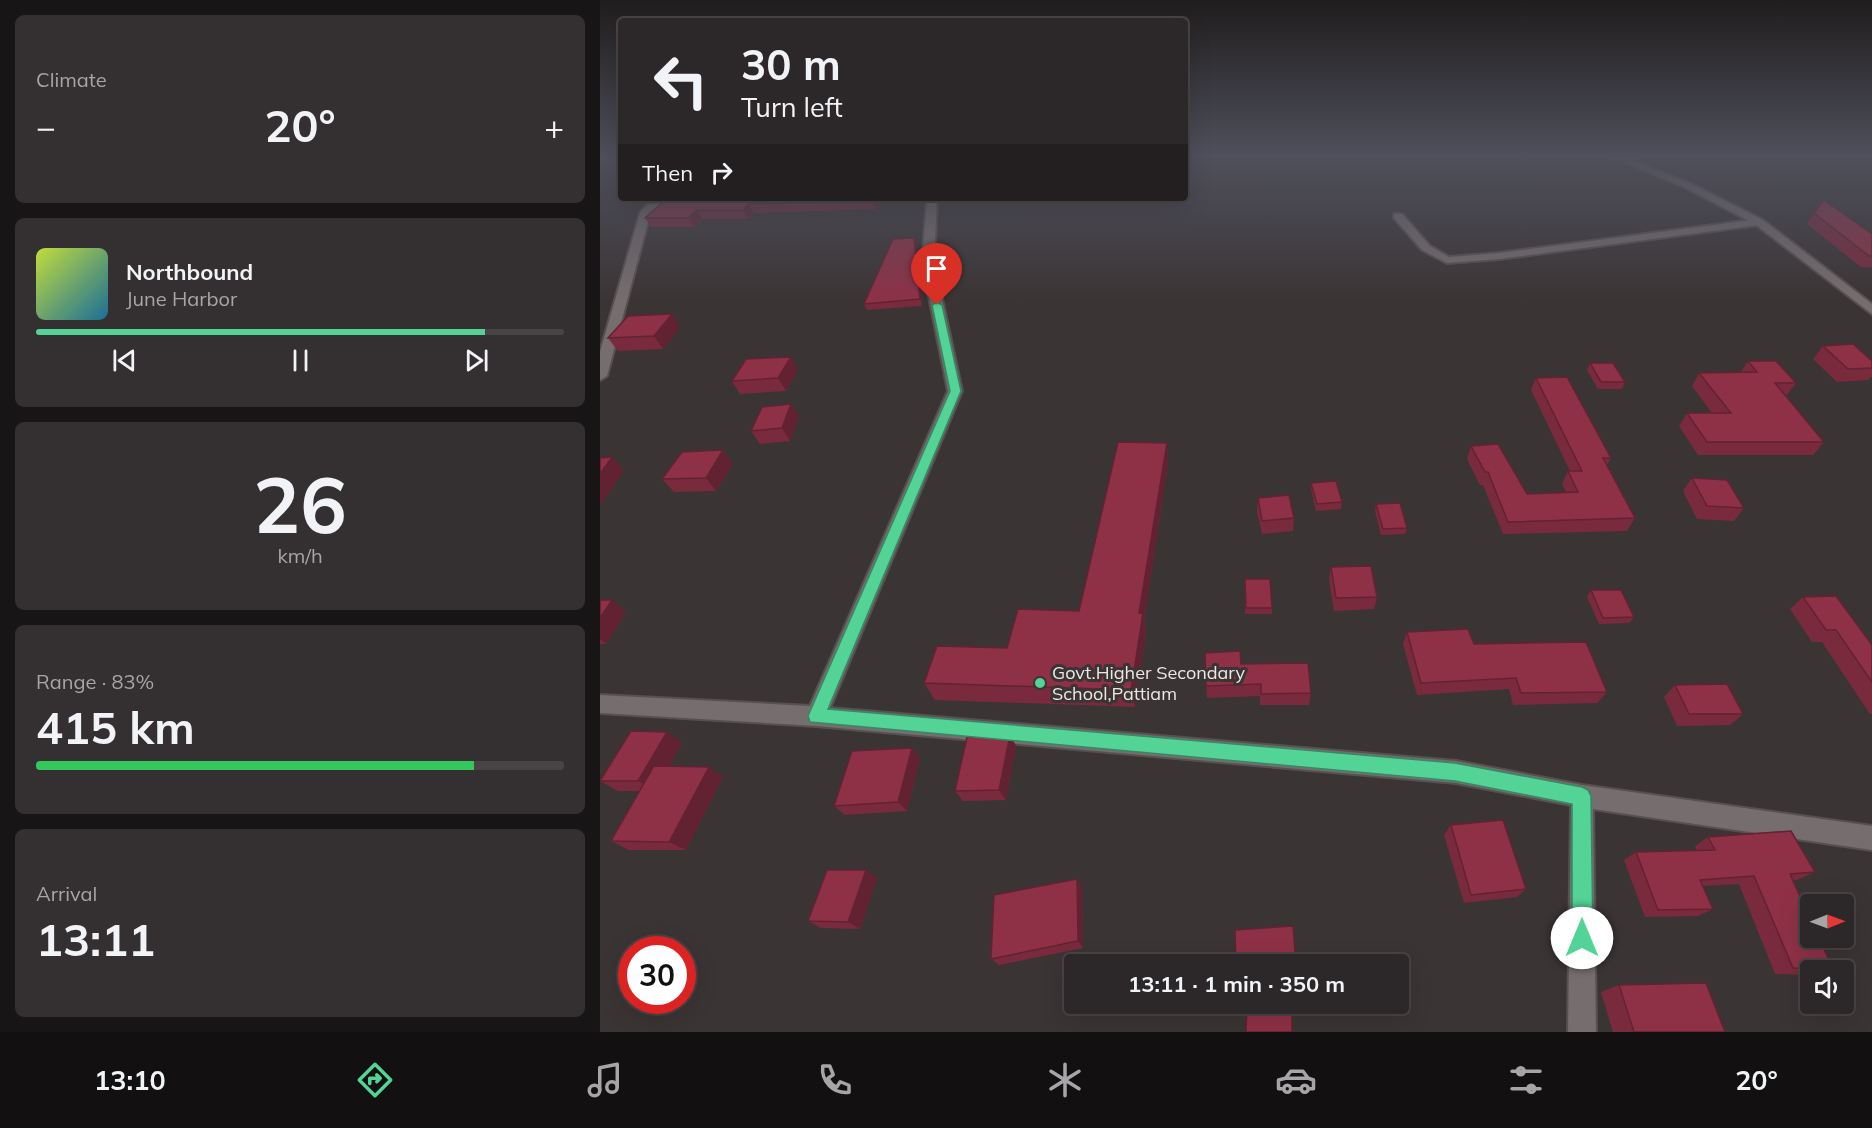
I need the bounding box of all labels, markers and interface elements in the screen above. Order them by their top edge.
text: 30 m [741,38,841,91]
icon: left [642,42,720,120]
text: Climate [36,67,107,92]
text: Turn left [741,90,843,124]
text: 20° [264,97,336,153]
text: − [36,106,56,147]
text: + [544,106,564,147]
icon: right [705,156,738,189]
text: Then [642,159,693,187]
pin [911,243,962,305]
icon: arrive [920,252,953,285]
text: Northbound [126,258,253,286]
text: June Harbor [126,286,237,311]
icon: previous [108,344,141,377]
icon: pause [284,344,317,377]
icon: next [460,344,493,377]
text: 26 [253,455,347,553]
text: km/h [277,543,323,568]
place label: Govt.Higher Secondary School,Pattiam [1052,661,1245,705]
text: Range · 83% [36,669,154,694]
marker: Govt.Higher Secondary School,Pattiam [1033,676,1047,690]
text: 415 km [36,699,195,755]
text: Arrival [36,881,97,906]
north arrow [1800,894,1854,948]
map controls [1800,894,1854,1014]
position arrow [1550,906,1614,970]
text: 13:11 [36,911,155,967]
speed limit sign: 30 [618,936,696,1014]
button: sound [1800,960,1854,1014]
text: 13:11 · 1 min · 350 m [1128,970,1345,998]
icon: directions [354,1059,396,1101]
icon: music [584,1059,626,1101]
icon: phone [814,1059,856,1101]
icon: climate [1044,1059,1086,1101]
icon: car [1275,1059,1317,1101]
icon: filters [1505,1059,1547,1101]
text: 13:10 [94,1063,166,1097]
text: 20° [1735,1063,1778,1097]

